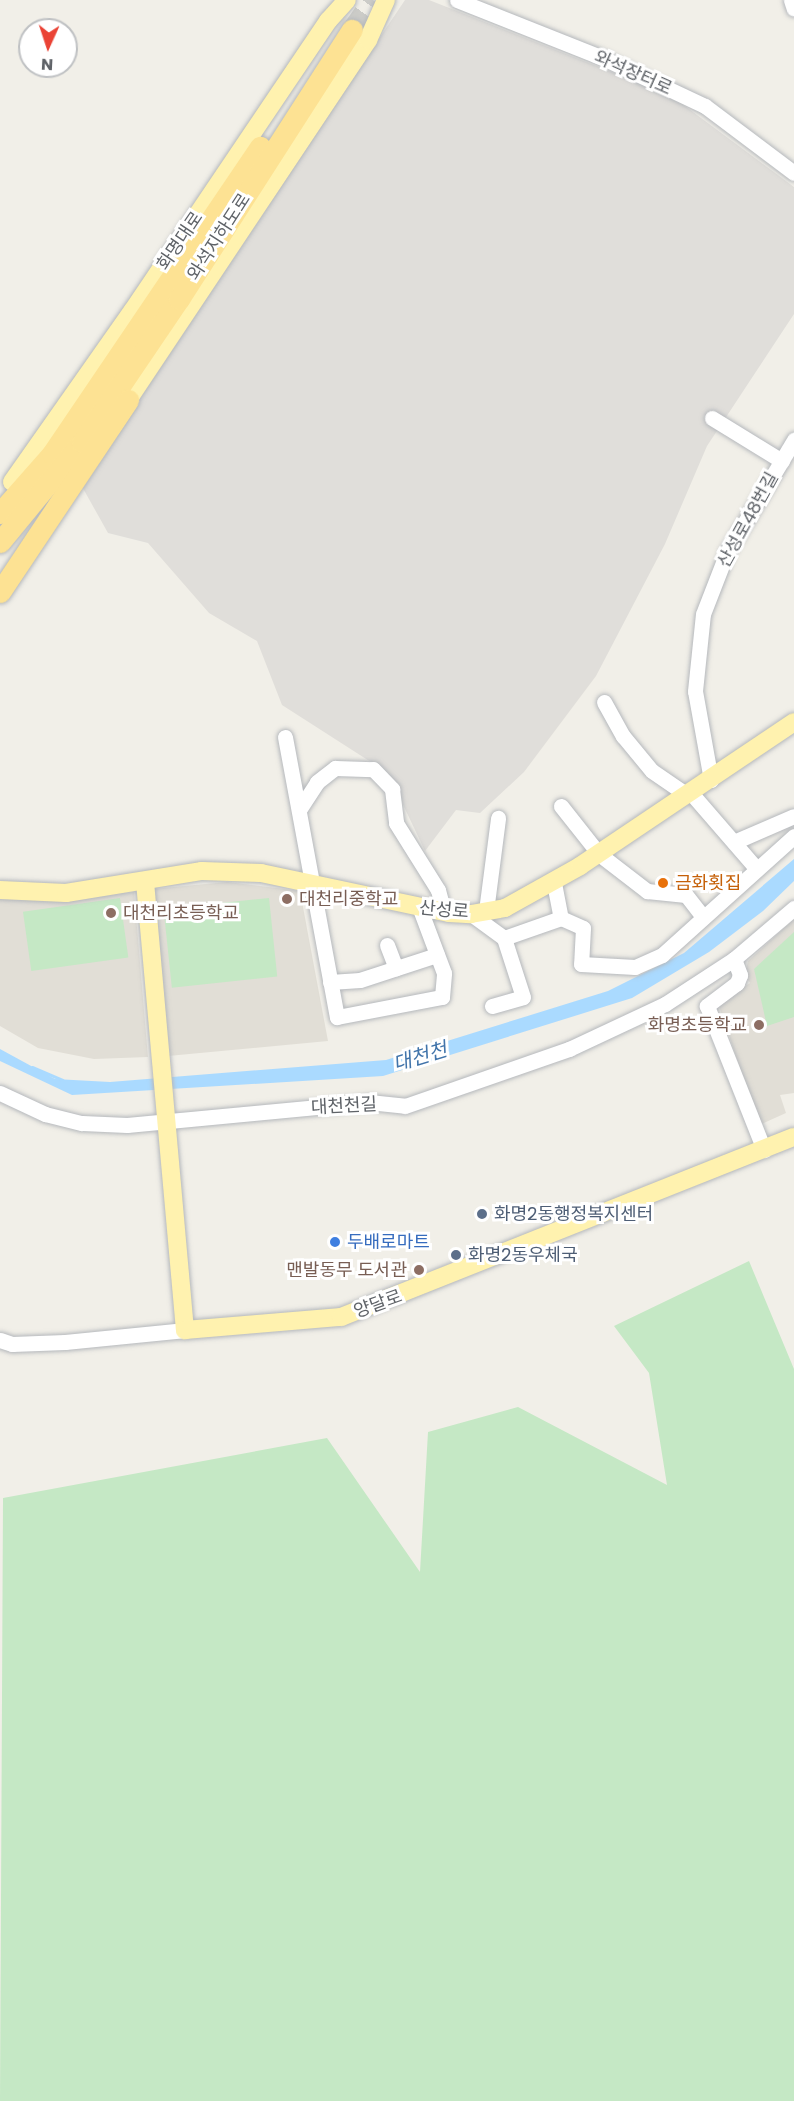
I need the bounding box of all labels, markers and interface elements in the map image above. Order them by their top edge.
north arrow [18,18,78,78]
street label: 와석장터로 [591,46,675,100]
text: N [41,53,54,76]
street label: 와석지하도로 [183,189,255,285]
street label: 화명대로 [153,208,207,274]
street label: 산성로48번길 [713,469,783,571]
place label: 금화횟집 [675,872,741,894]
marker: 금화횟집 [656,876,670,890]
place label: 대천리중학교 [299,888,398,910]
marker: 대천리중학교 [280,892,294,906]
street label: 산성로 [418,897,470,923]
place label: 대천리초등학교 [123,902,239,924]
marker: 대천리초등학교 [104,906,118,920]
place label: 화명초등학교 [648,1014,747,1036]
marker: 화명초등학교 [752,1018,766,1032]
water label: 대천천 [390,1037,450,1077]
street label: 대천천길 [310,1093,378,1119]
place label: 화명2동행정복지센터 [494,1203,653,1225]
marker: 화명2동행정복지센터 [475,1207,489,1221]
place label: 두배로마트 [347,1231,430,1253]
marker: 두배로마트 [328,1235,342,1249]
place label: 화명2동우체국 [468,1244,578,1266]
marker: 화명2동우체국 [449,1248,463,1262]
place label: 맨발동무 도서관 [286,1259,407,1281]
marker: 맨발동무 도서관 [412,1263,426,1277]
street label: 양달로 [351,1285,405,1323]

